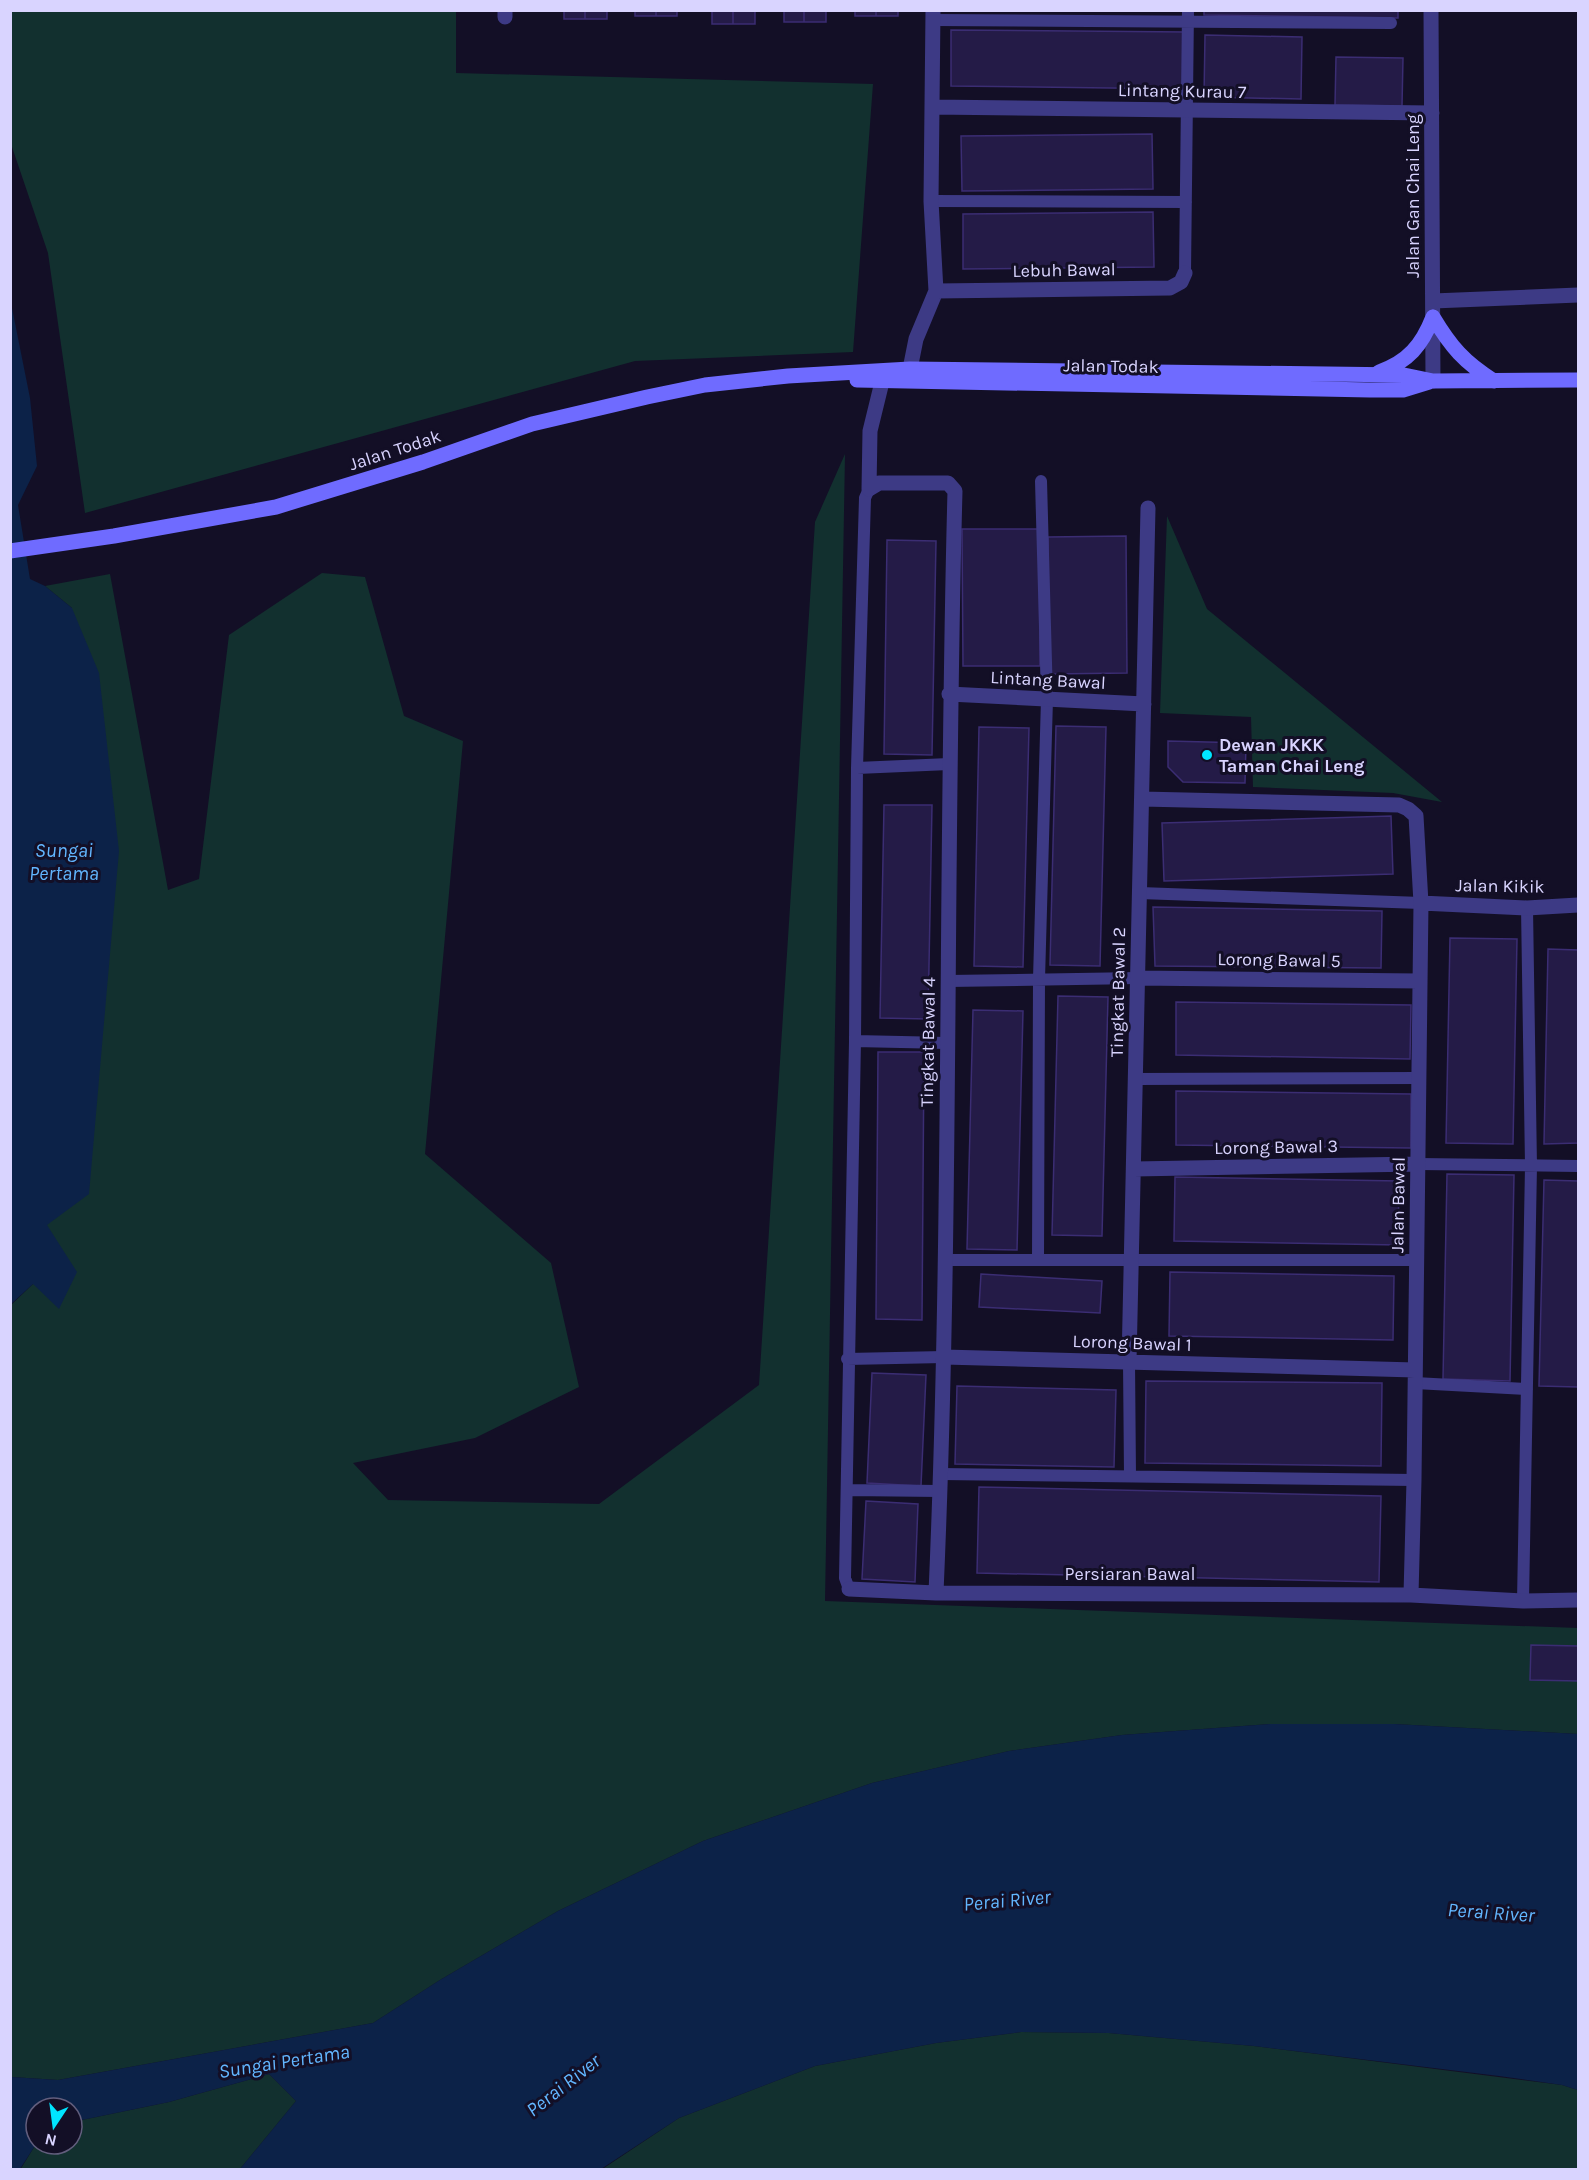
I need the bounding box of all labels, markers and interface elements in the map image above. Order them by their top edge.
street label: Lintang Kurau 7 [1118,79,1247,103]
street label: Jalan Gan Chai Leng [1402,114,1424,278]
street label: Lebuh Bawal [1012,258,1116,282]
street label: Jalan Todak [1063,354,1159,378]
street label: Jalan Todak [346,425,444,475]
street label: Lintang Bawal [990,666,1106,694]
place label: Dewan JKKK Taman Chai Leng [1219,734,1365,777]
marker: Dewan JKKK Taman Chai Leng [1200,748,1214,762]
water label: Sungai Pertama [29,839,99,885]
street label: Jalan Kikik [1455,874,1545,898]
street label: Tingkat Bawal 2 [1106,927,1130,1057]
street label: Lorong Bawal 5 [1217,948,1341,972]
street label: Tingkat Bawal 4 [916,977,940,1107]
street label: Lorong Bawal 3 [1214,1135,1338,1159]
street label: Jalan Bawal [1386,1157,1410,1253]
street label: Lorong Bawal 1 [1072,1330,1192,1356]
street label: Persiaran Bawal [1064,1563,1196,1585]
water label: Perai River [962,1885,1053,1916]
water label: Perai River [1447,1898,1537,1927]
water label: Sungai Pertama [217,2040,351,2083]
water label: Perai River [522,2049,606,2121]
north arrow [24,2096,84,2156]
text: N [43,2130,58,2151]

